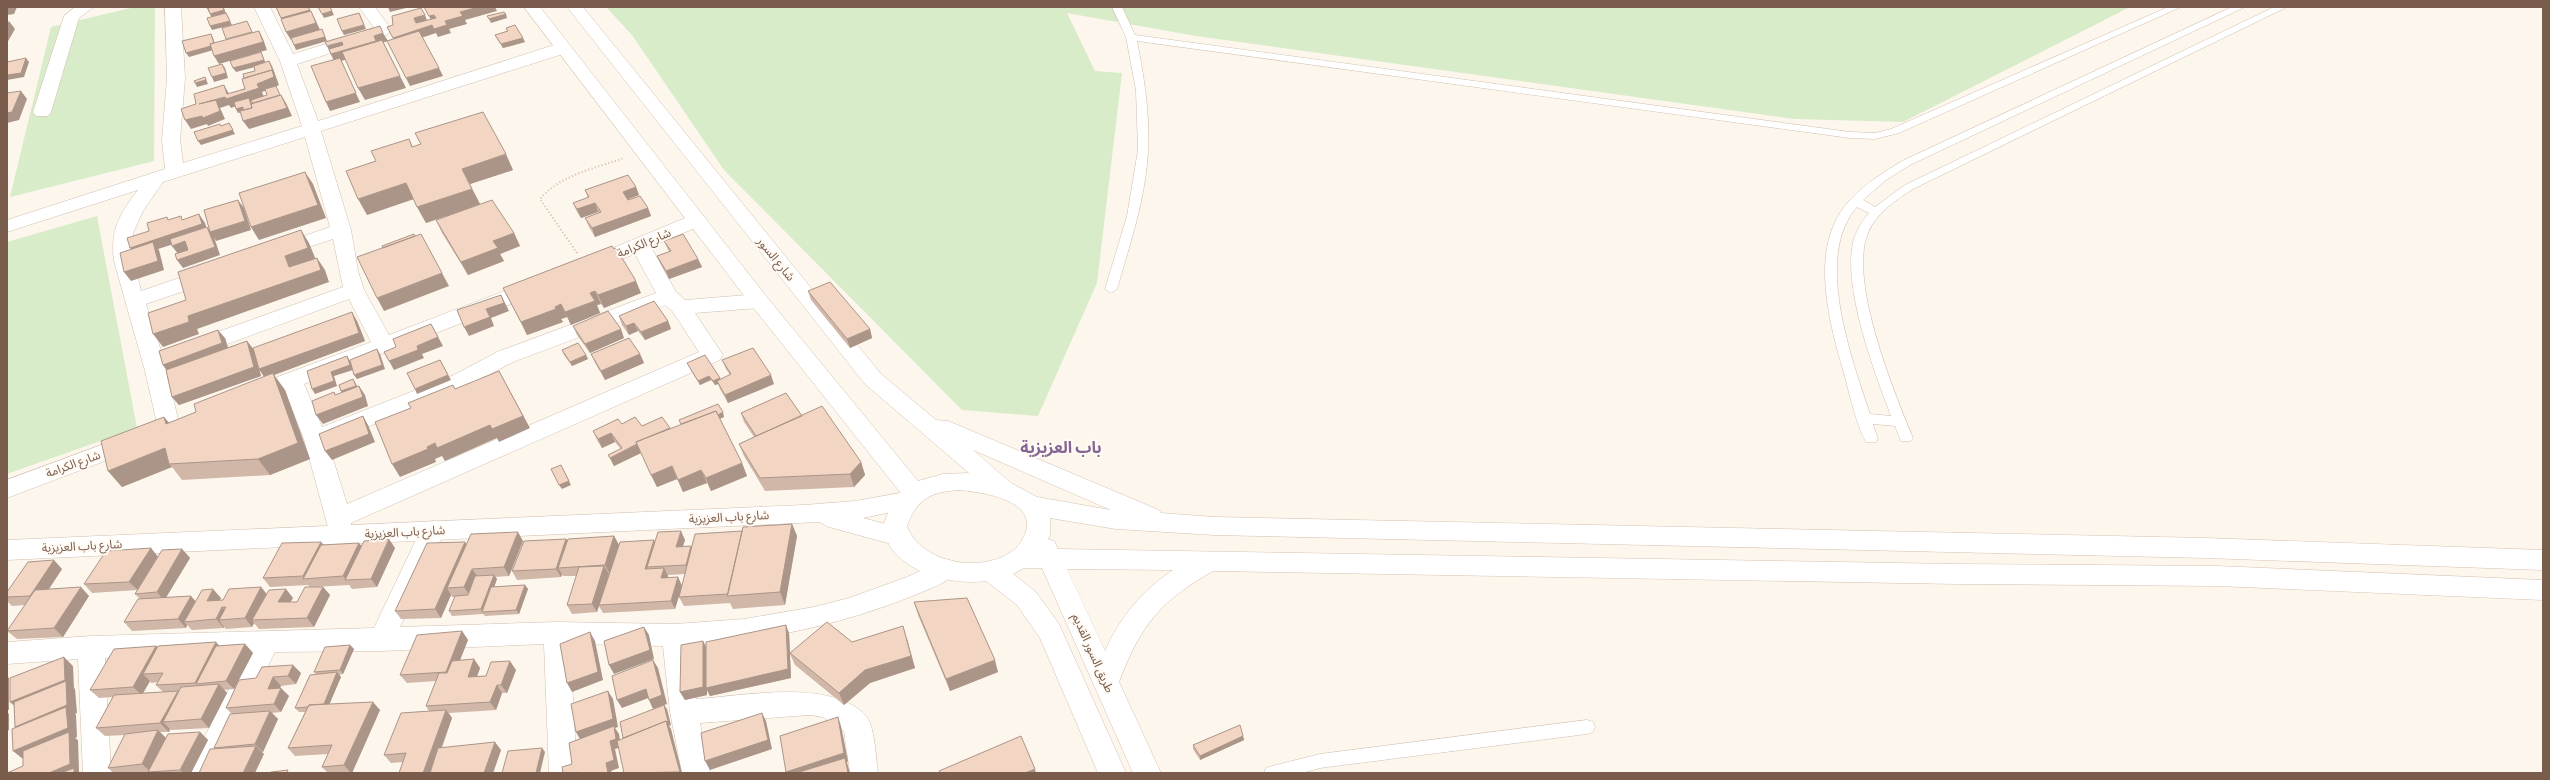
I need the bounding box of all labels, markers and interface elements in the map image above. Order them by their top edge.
street label: شارع الكرامة [615,224,674,262]
street label: شارع السور [752,233,799,285]
district label: باب العزيزية [1020,437,1102,457]
street label: شارع الكرامة [43,447,103,482]
street label: شارع باب العزيزية [688,507,770,528]
street label: شارع باب العزيزية [364,522,446,543]
street label: شارع باب العزيزية [41,536,123,557]
street label: طريق السور القديم [1067,611,1118,696]

